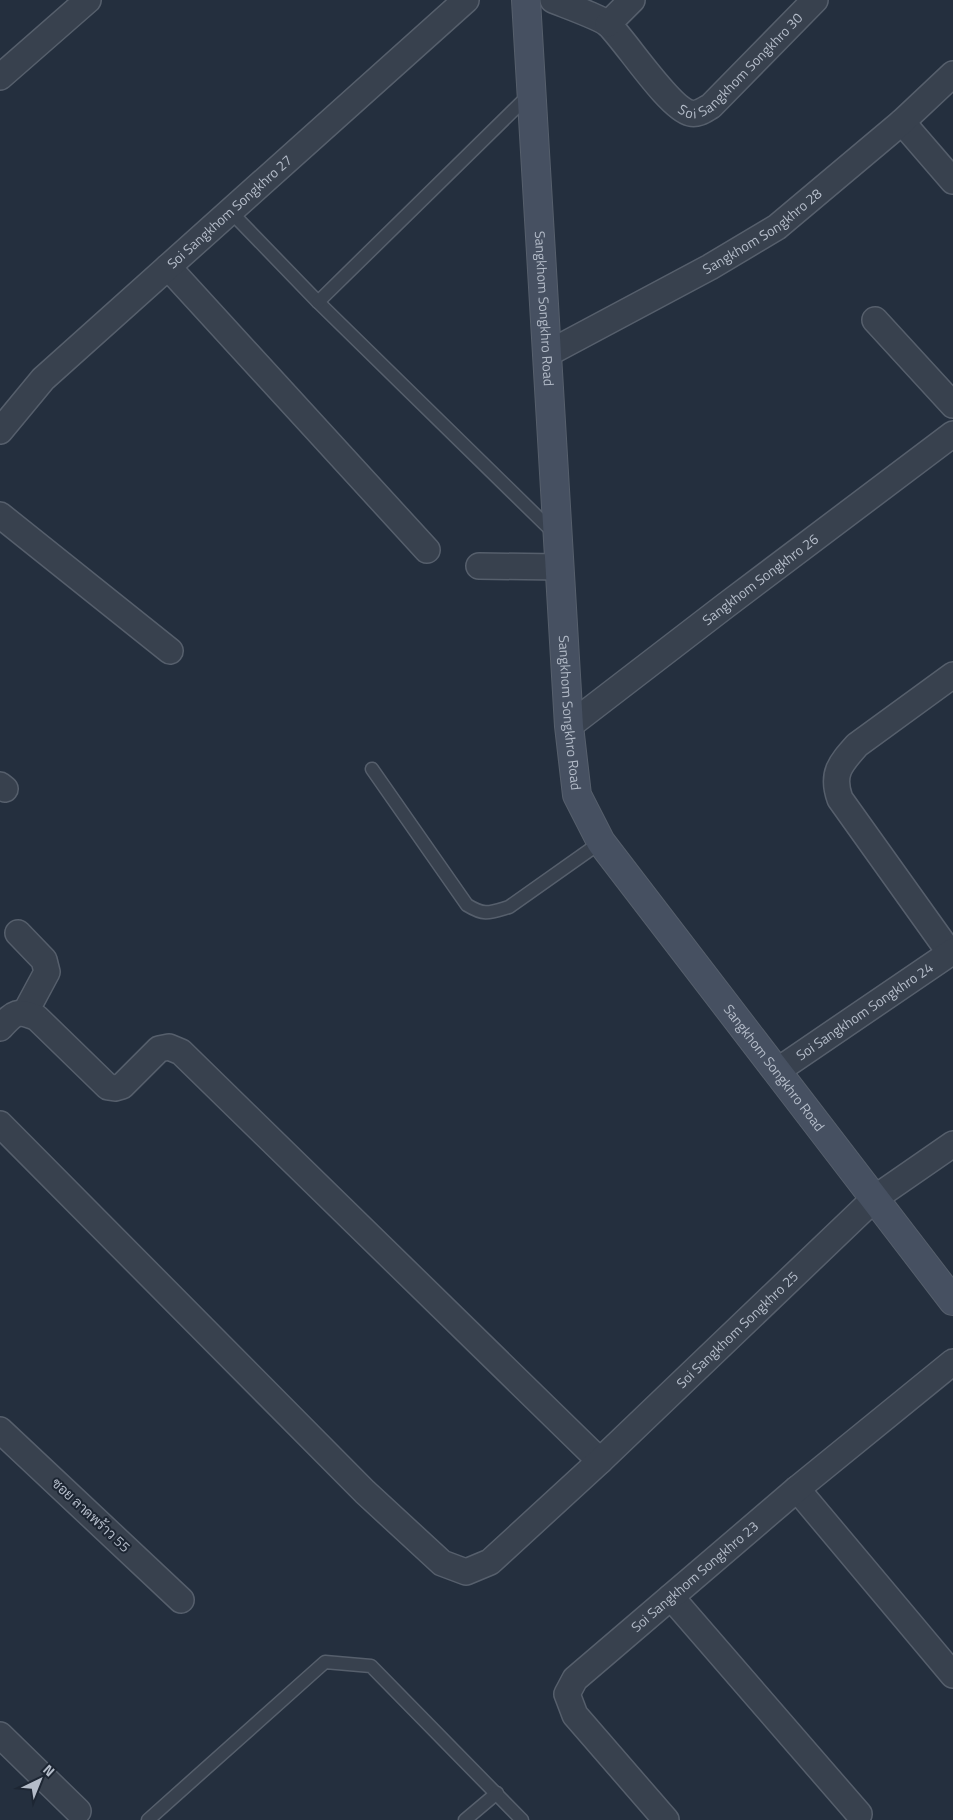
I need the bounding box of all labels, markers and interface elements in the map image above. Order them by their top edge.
street label: Soi Sangkhom Songkhro 30 [674,7,807,124]
street label: Soi Sangkhom Songkhro 27 [162,150,297,273]
street label: Sangkhom Songkhro 28 [699,183,826,279]
street label: Sangkhom Songkhro Road [530,230,560,387]
street label: Sangkhom Songkhro 26 [698,528,823,630]
street label: Sangkhom Songkhro Road [554,635,587,791]
street label: Soi Sangkhom Songkhro 24 [792,957,937,1065]
street label: Sangkhom Songkhro Road [719,999,830,1135]
street label: Soi Sangkhom Songkhro 25 [671,1266,803,1393]
street label: ซอย ลาดพร้าว 55 [47,1473,135,1557]
street label: Soi Sangkhom Songkhro 23 [626,1516,763,1637]
north arrow [15,1755,65,1805]
text: N [38,1759,60,1781]

